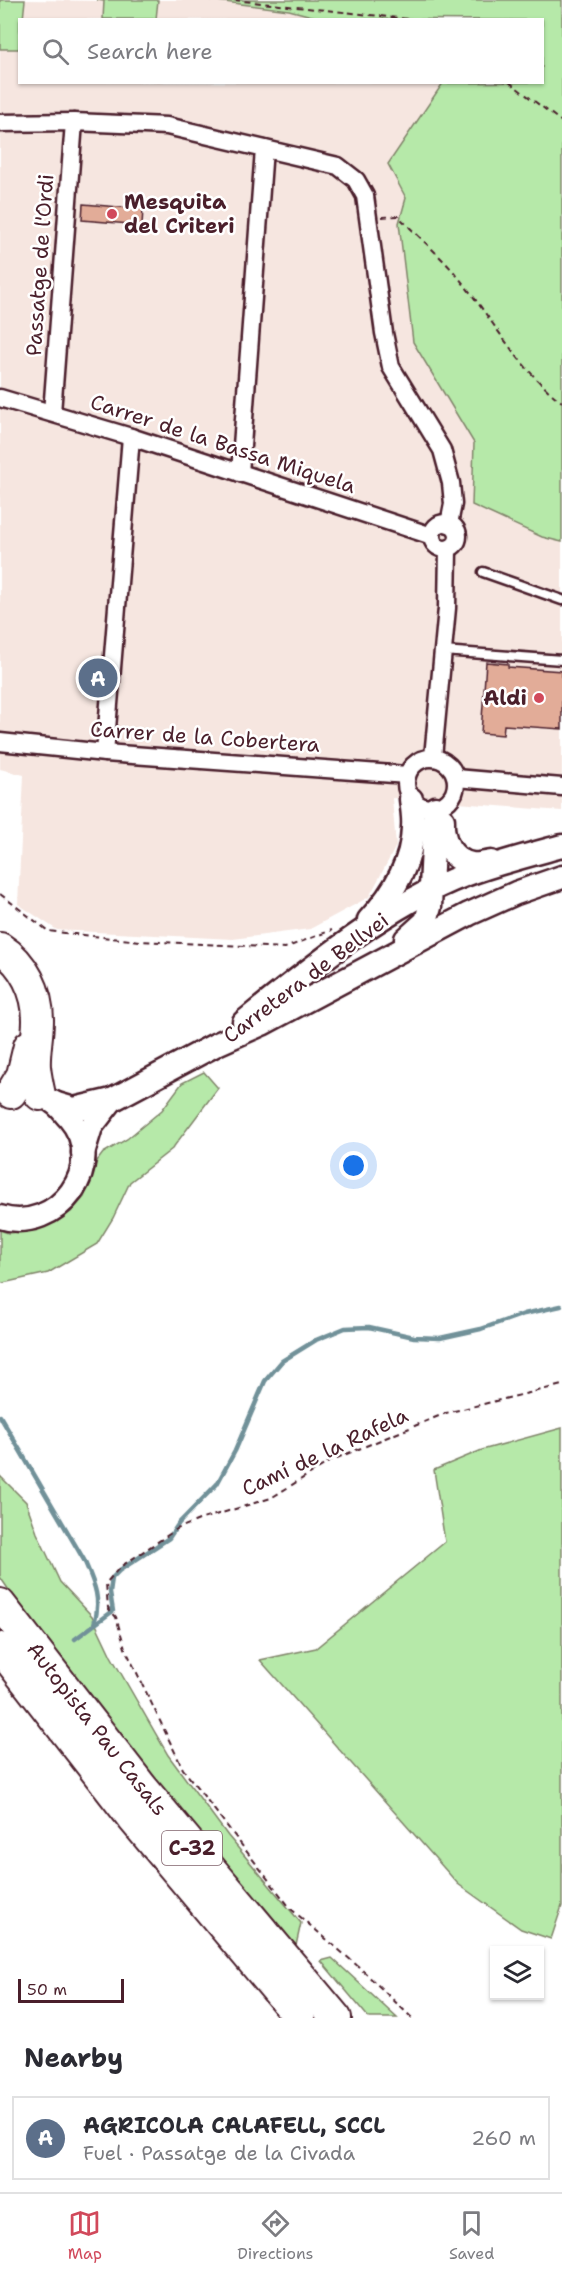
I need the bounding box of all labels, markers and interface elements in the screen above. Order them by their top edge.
search box [18,18,544,84]
icon: search [39,35,72,68]
text: Search here [87,37,213,66]
street label: Passatge de l'Ordi [20,173,60,357]
place label: Mesquita del Criteri [124,188,235,240]
marker: Mesquita del Criteri [105,207,119,221]
street label: Carrer de la Bassa Miquela [87,388,359,500]
pin: A [78,656,118,700]
place label: Aldi [483,684,527,712]
marker: Aldi [532,691,546,705]
street label: Carrer de la Cobertera [89,715,321,759]
street label: Carretera de Bellvei [217,906,395,1050]
your location [339,1151,368,1180]
street label: Camí de la Rafela [237,1401,413,1503]
street label: Autopista Pau Casals [20,1636,174,1822]
road number: C-32 [162,1831,222,1865]
map controls [490,1946,544,2000]
button: layers [490,1946,544,2000]
scale bar [18,1976,124,2004]
text: 50 m [27,1979,67,2000]
text: Nearby [24,2040,123,2075]
text: AGRICOLA CALAFELL, SCCL [83,2111,385,2140]
text: A [38,2125,53,2151]
text: 260 m [471,2125,536,2151]
text: Fuel · Passatge de la Civada [83,2140,355,2166]
tab: Map [68,2207,102,2264]
tab: Directions [237,2207,314,2264]
tab: Saved [449,2207,494,2264]

